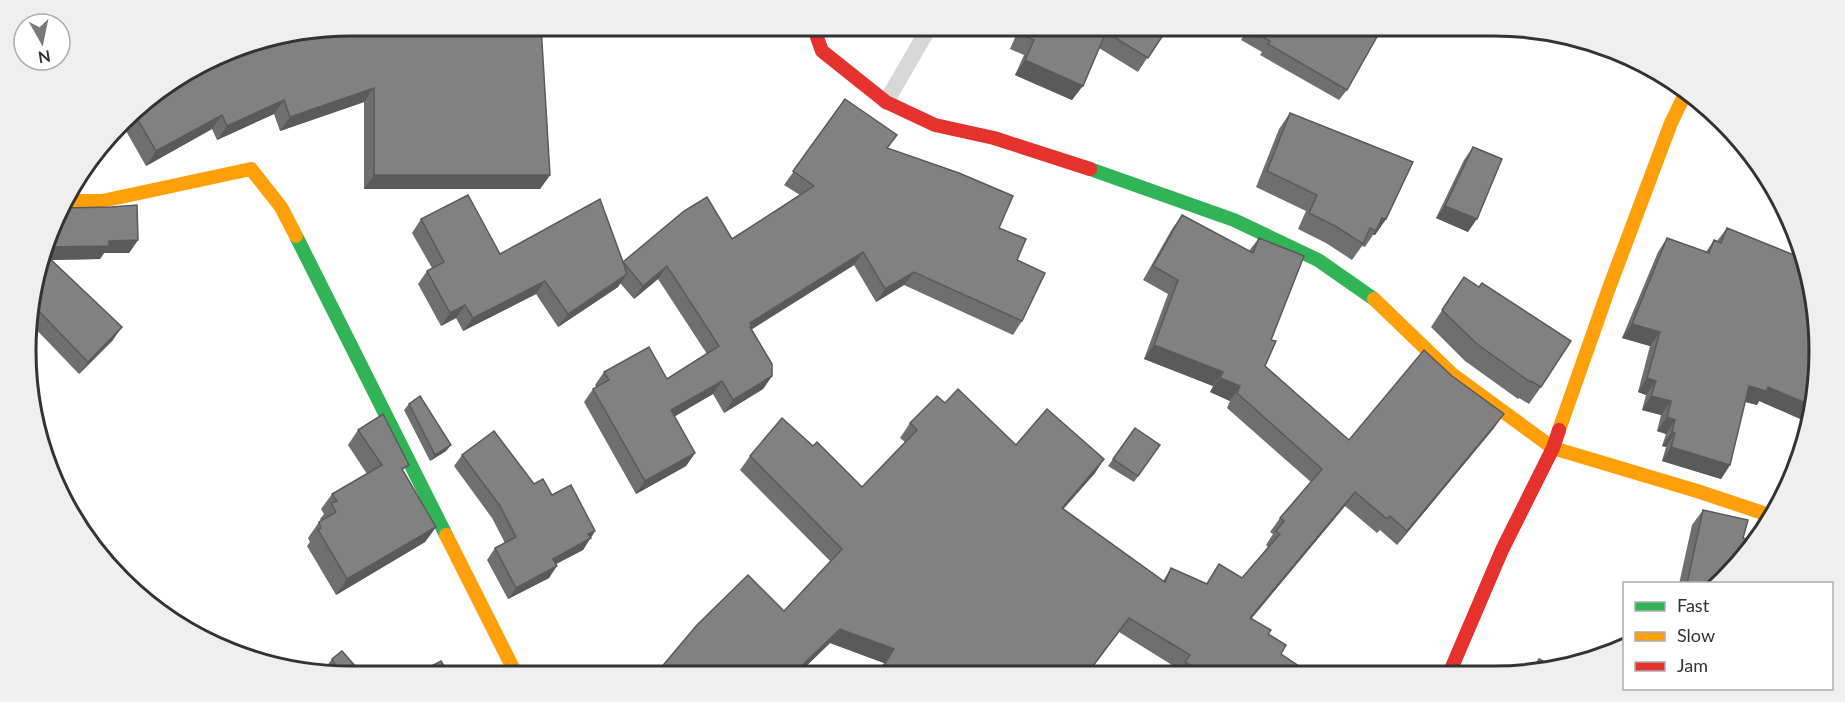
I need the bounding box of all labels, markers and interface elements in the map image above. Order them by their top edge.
north arrow [12,12,72,72]
text: N [37,47,52,68]
legend [1623,582,1833,690]
text: Fast [1677,594,1710,616]
text: Slow [1677,624,1715,646]
text: Jam [1677,654,1708,676]

